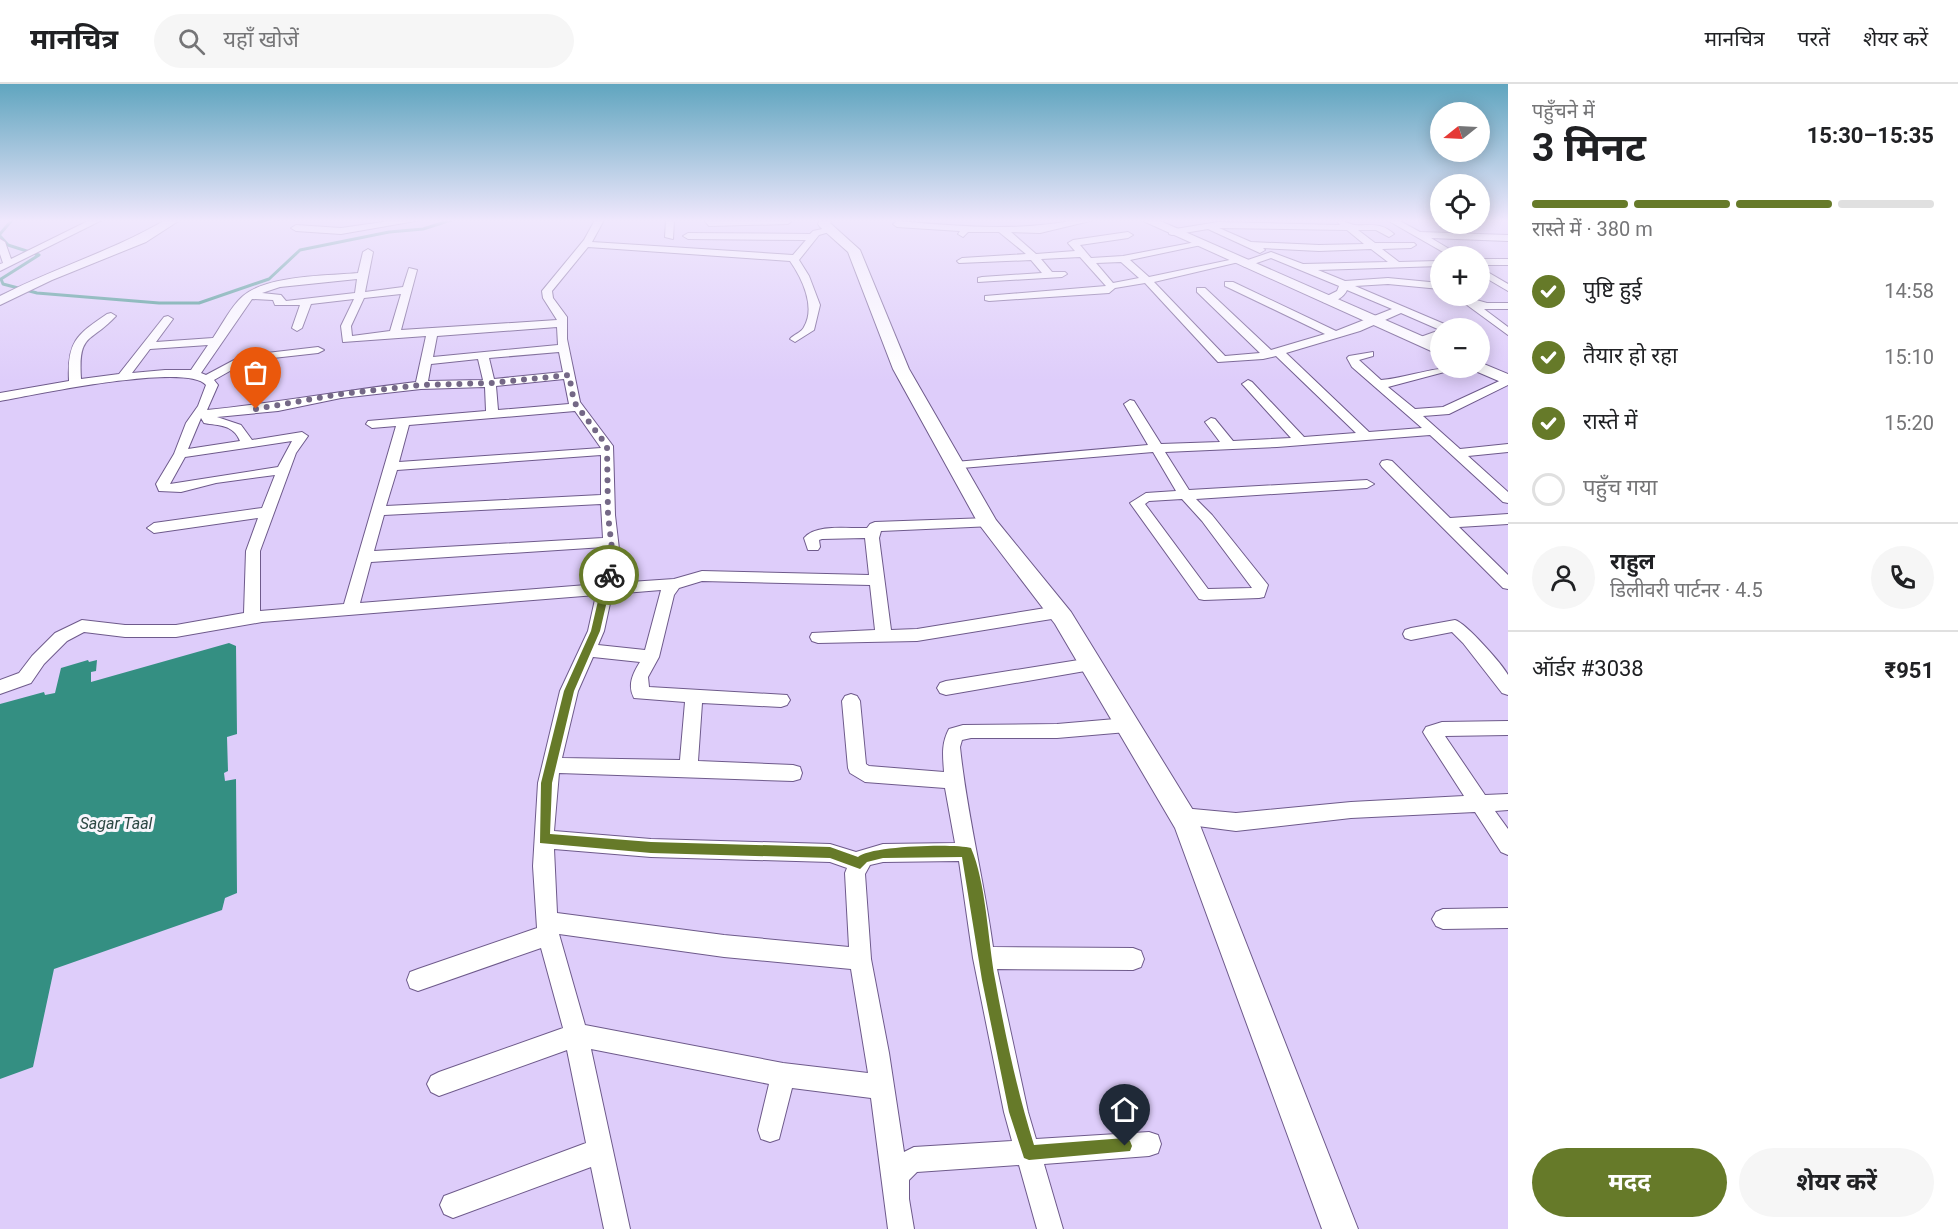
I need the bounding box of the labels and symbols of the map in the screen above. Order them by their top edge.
north arrow [1430,102,1490,162]
pin [230,347,281,409]
courier [579,545,639,605]
water label: Sagar Taal [80,814,153,833]
pin [1099,1084,1150,1146]

